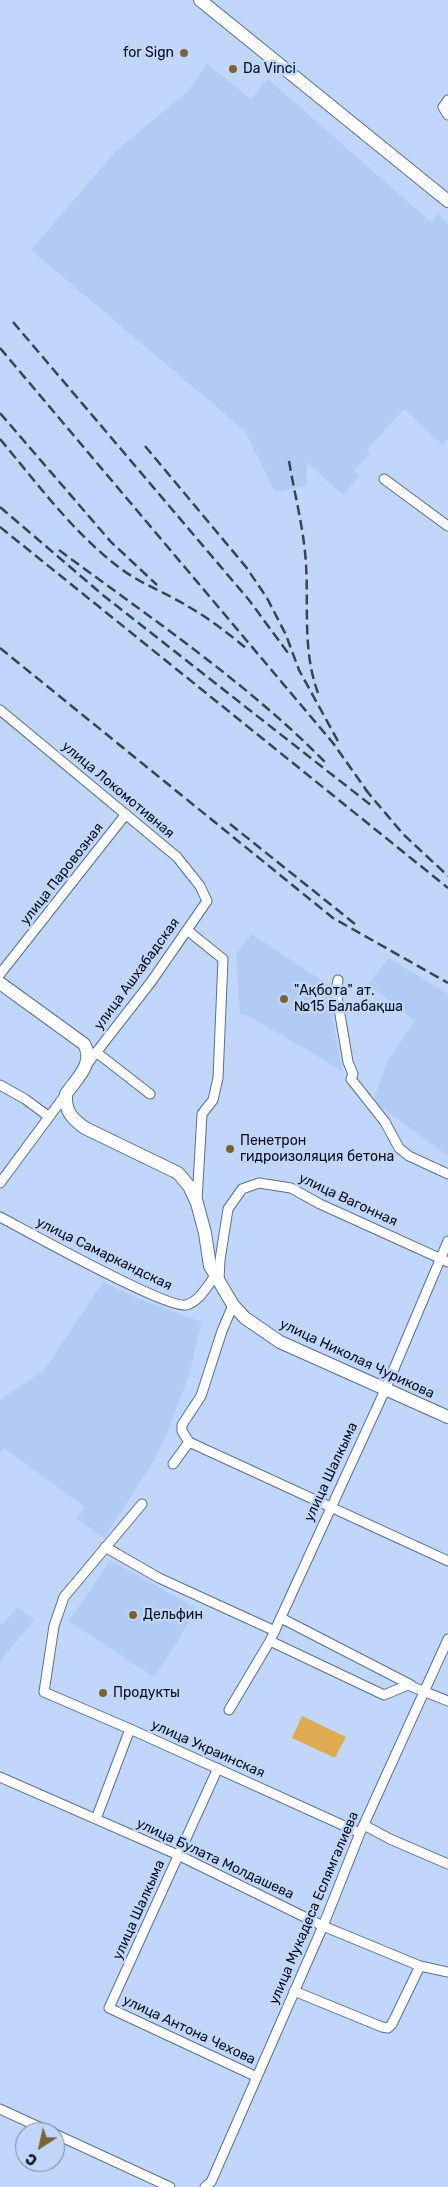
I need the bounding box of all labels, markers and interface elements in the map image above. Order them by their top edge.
place label: for Sign [123,45,174,61]
marker: for Sign [178,47,190,59]
place label: Da Vinci [243,61,296,77]
marker: Da Vinci [227,63,239,75]
street label: улица Локомотивная [58,738,178,842]
street label: улица Паровозная [17,820,107,928]
street label: улица Ашхабадская [91,915,183,1033]
place label: "Ақбота" ат. №15 Балабақша [294,983,403,1016]
marker: "Ақбота" ат. №15 Балабақша [278,993,290,1005]
place label: Пенетрон гидроизоляция бетона [240,1133,394,1166]
marker: Пенетрон гидроизоляция бетона [224,1143,236,1155]
street label: улица Вагонная [296,1170,400,1230]
street label: улица Самаркандская [33,1214,175,1294]
street label: улица Николая Чурикова [277,1316,437,1402]
street label: улица Шалкыма [301,1420,361,1524]
place label: Дельфин [143,1607,203,1623]
marker: Дельфин [127,1609,139,1621]
place label: Продукты [113,1685,180,1701]
marker: Продукты [97,1687,109,1699]
street label: улица Украинская [149,1716,267,1782]
street label: улица Мукадеса Еслямгалиева [266,1809,362,2007]
street label: улица Булата Молдашева [134,1815,296,1903]
street label: улица Шалкыма [109,1857,169,1963]
street label: улица Антона Чехова [120,1992,258,2068]
north arrow [15,2122,65,2172]
text: С [23,2149,41,2169]

